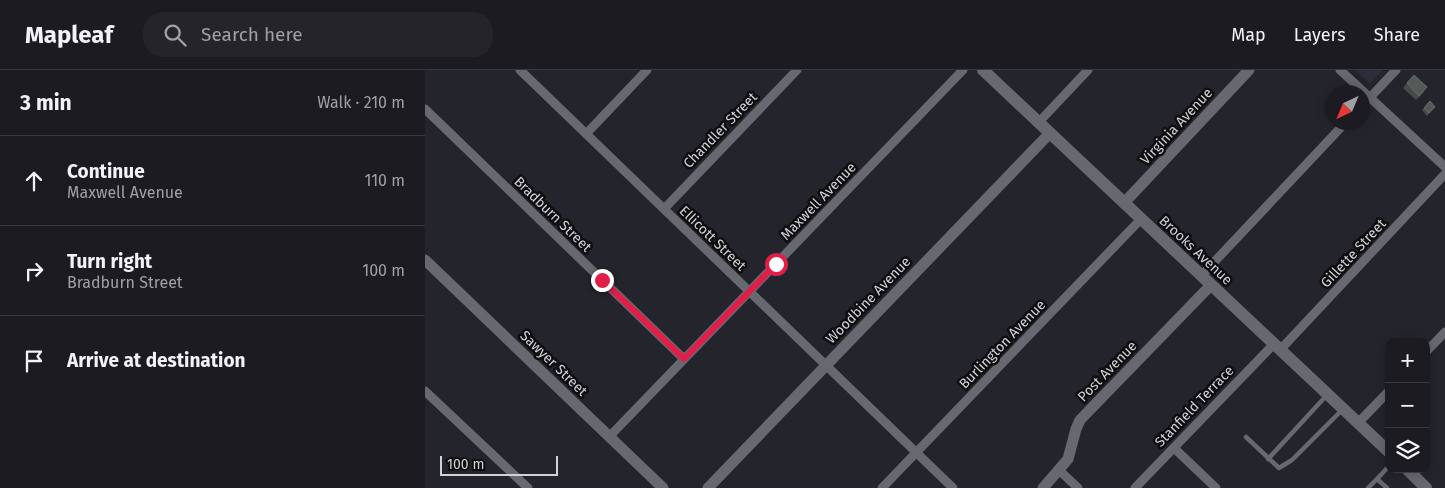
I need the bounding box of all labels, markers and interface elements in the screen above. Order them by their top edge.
search box [143,12,493,57]
text: Mapleaf [25,21,113,49]
icon: search [161,21,189,49]
text: Search here [201,23,303,46]
text: Map [1231,24,1266,46]
text: Layers [1294,24,1346,46]
text: Share [1374,24,1420,46]
street label: Virginia Avenue [1137,85,1216,168]
north arrow [1325,85,1370,130]
street label: Chandler Street [680,88,761,172]
text: 3 min [20,90,72,116]
text: Walk · 210 m [317,93,405,112]
street label: Maxwell Avenue [777,159,860,244]
text: Continue [67,160,145,183]
icon: ahead [20,167,48,195]
text: 110 m [364,171,405,190]
street label: Bradburn Street [510,173,596,256]
text: Maxwell Avenue [67,183,183,202]
street label: Ellicott Street [676,202,750,275]
street label: Brooks Avenue [1156,212,1236,289]
street label: Gillette Street [1317,215,1390,291]
text: Turn right [67,250,152,273]
route start [765,253,788,276]
street label: Woodbine Avenue [823,253,914,347]
icon: right [20,257,48,285]
text: 100 m [362,261,405,280]
route end [591,269,614,292]
text: Bradburn Street [67,273,183,292]
street label: Burlington Avenue [956,296,1049,392]
street label: Sawyer Street [517,327,591,400]
street label: Post Avenue [1074,338,1140,405]
map controls [1385,338,1430,473]
button: + [1385,338,1430,383]
icon: arrive [20,347,48,375]
text: Arrive at destination [67,349,246,372]
street label: Stanfield Terrace [1151,362,1237,450]
button: − [1385,383,1430,428]
button: layers [1385,428,1430,473]
scale bar [440,453,557,476]
text: 100 m [447,456,484,473]

